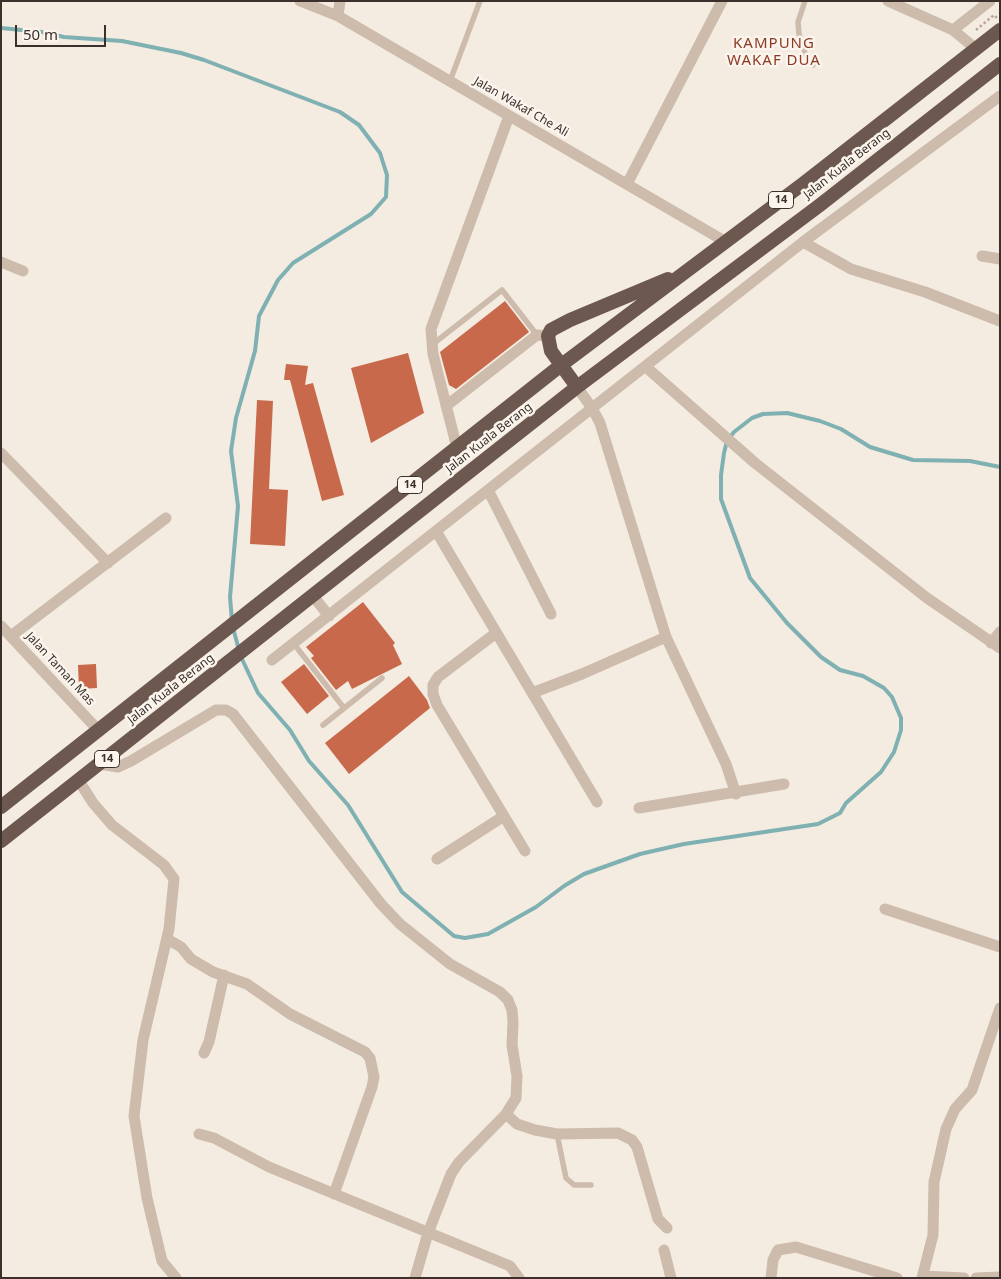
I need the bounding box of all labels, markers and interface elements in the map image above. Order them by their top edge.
scale bar [18,15,109,47]
text: 50 m [23,24,58,44]
district label: KAMPUNG WAKAF DUA [726,35,822,70]
street label: Jalan Wakaf Che Ali [471,74,571,140]
street label: Jalan Kuala Berang [801,126,893,202]
road number: 14 [768,192,794,208]
street label: Jalan Kuala Berang [443,400,535,476]
road number: 14 [398,476,422,494]
street label: Jalan Taman Mas [22,629,98,709]
street label: Jalan Kuala Berang [125,651,217,727]
road number: 14 [94,751,120,768]

